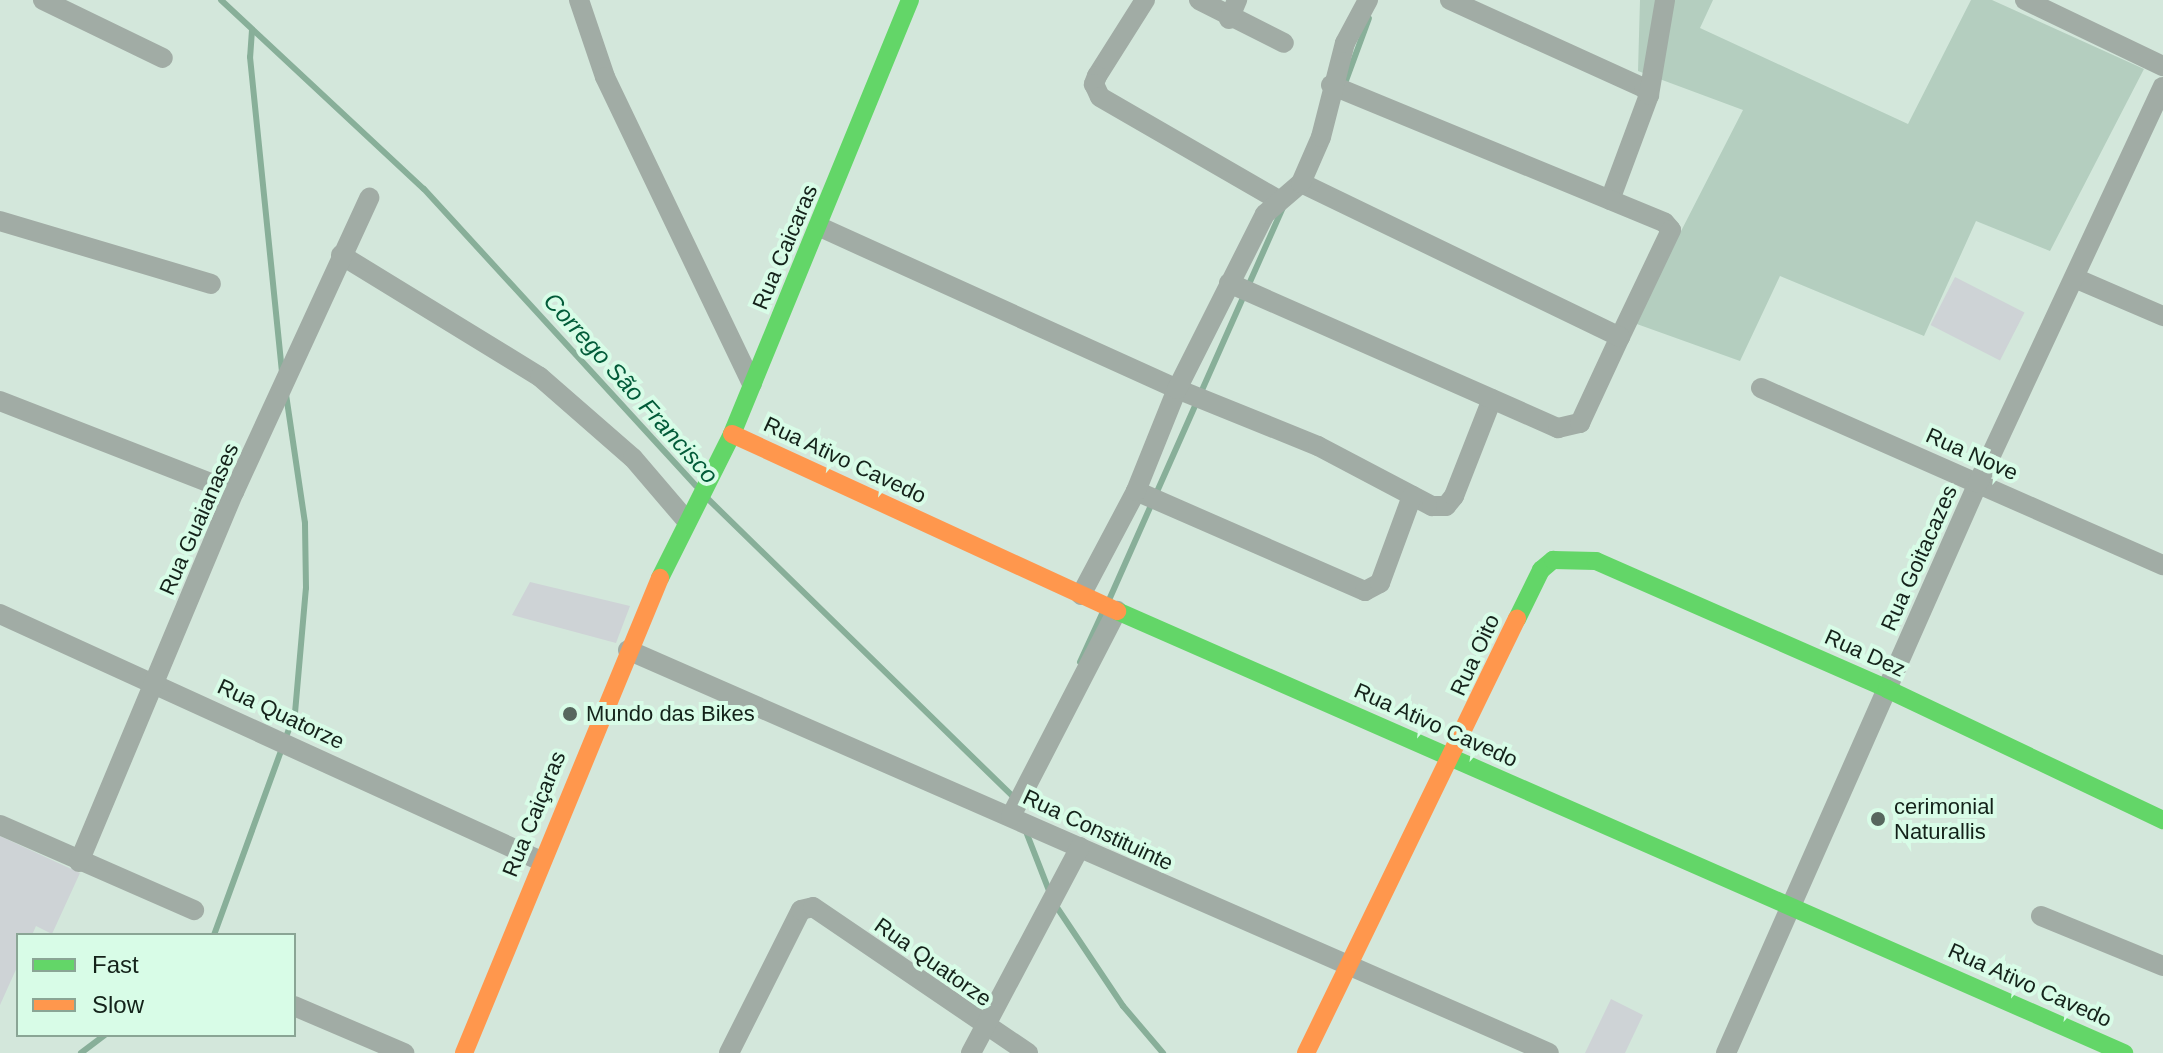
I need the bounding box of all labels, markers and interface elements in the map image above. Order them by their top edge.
street label: Rua Caicaras [747,181,823,313]
water label: Corrego São Francisco [538,287,724,489]
street label: Rua Ativo Cavedo [759,411,931,509]
street label: Rua Nove [1922,422,2022,486]
street label: Rua Guaianases [154,439,244,599]
street label: Rua Goitacazes [1875,481,1963,635]
street label: Rua Oito [1445,610,1505,700]
street label: Rua Dez [1821,624,1909,682]
street label: Rua Quatorze [213,673,349,755]
street label: Rua Ativo Cavedo [1350,677,1522,773]
place label: Mundo das Bikes [586,701,755,727]
marker: Mundo das Bikes [561,705,579,723]
street label: Rua Caiçaras [497,747,571,881]
street label: Rua Constituinte [1019,784,1177,876]
place label: cerimonial Naturallis [1894,793,1994,844]
marker: cerimonial Naturallis [1869,810,1887,828]
street label: Rua Quatorze [869,912,997,1012]
legend [16,933,296,1037]
street label: Rua Ativo Cavedo [1944,937,2116,1033]
text: Fast [92,951,139,978]
text: Slow [92,991,144,1018]

